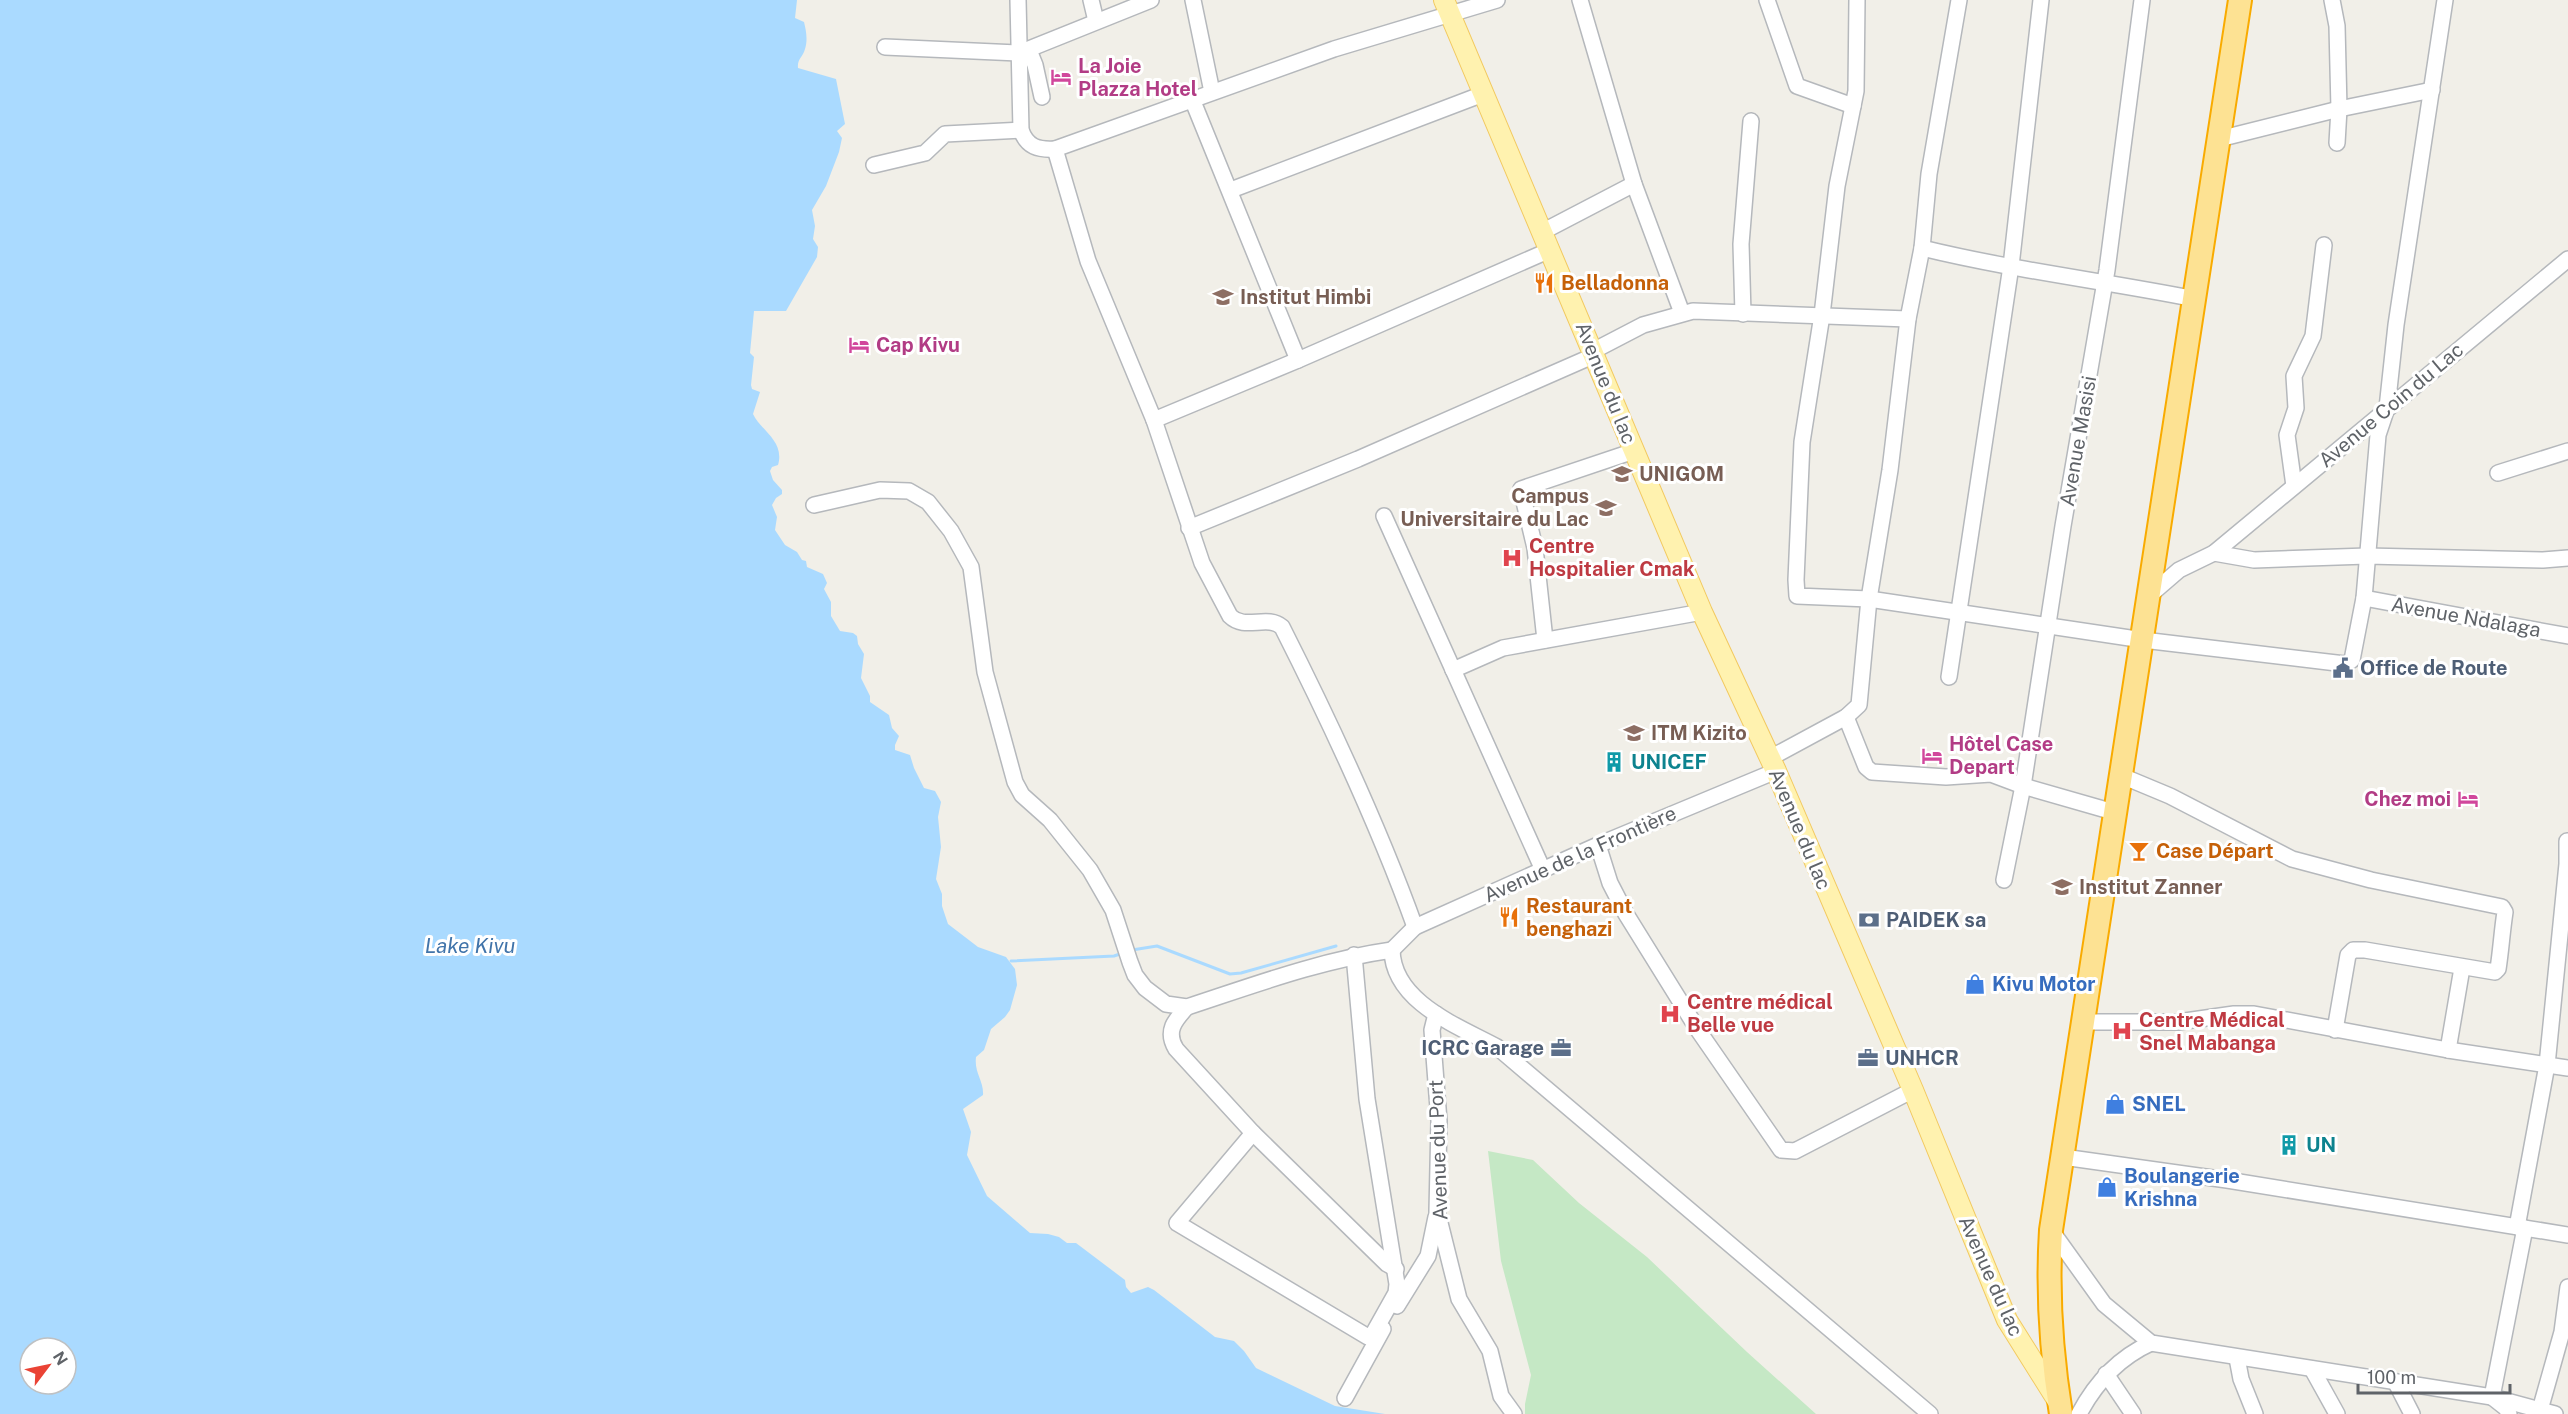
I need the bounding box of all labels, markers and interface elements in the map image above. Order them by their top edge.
place label: La Joie Plazza Hotel [1078,54,1197,101]
hotel icon: La Joie Plazza Hotel [1049,65,1073,89]
restaurant icon: Belladonna [1532,271,1556,295]
place label: Belladonna [1561,271,1669,295]
school or university icon: Institut Himbi [1211,285,1235,309]
place label: Institut Himbi [1240,285,1371,309]
street label: Avenue du lac [1571,318,1641,448]
hotel icon: Cap Kivu [847,333,871,357]
place label: Cap Kivu [876,333,960,357]
street label: Avenue Coin du Lac [2314,338,2468,472]
street label: Avenue Masisi [2055,374,2101,508]
school or university icon: UNIGOM [1610,462,1634,486]
place label: UNIGOM [1639,462,1724,486]
place label: Campus Universitaire du Lac [1400,484,1589,531]
school or university icon: Campus Universitaire du Lac [1594,496,1618,520]
place label: Centre Hospitalier Cmak [1529,534,1695,581]
hospital icon: Centre Hospitalier Cmak [1500,546,1524,570]
street label: Avenue Ndalaga [2389,592,2543,642]
public building icon: Office de Route [2331,656,2355,680]
place label: Office de Route [2360,656,2508,680]
school or university icon: ITM Kizito [1622,721,1646,745]
place label: ITM Kizito [1651,721,1747,745]
place label: Hôtel Case Depart [1949,732,2053,779]
hotel icon: Hôtel Case Depart [1920,744,1944,768]
building icon: UNICEF [1602,750,1626,774]
place label: UNICEF [1631,750,1707,774]
street label: Avenue du lac [1764,765,1836,893]
place label: Chez moi [2364,787,2451,811]
hotel icon: Chez moi [2456,787,2480,811]
street label: Avenue de la Frontière [1480,801,1680,907]
bar icon: Case Départ [2127,839,2151,863]
place label: Case Départ [2156,839,2274,863]
school or university icon: Institut Zanner [2050,875,2074,899]
place label: Institut Zanner [2079,875,2222,899]
place label: Restaurant benghazi [1526,894,1632,941]
restaurant icon: Restaurant benghazi [1497,905,1521,929]
bank icon: PAIDEK sa [1857,908,1881,932]
place label: PAIDEK sa [1886,908,1986,932]
water label: Lake Kivu [425,933,515,958]
shop icon: Kivu Motor [1963,972,1987,996]
place label: Kivu Motor [1992,972,2096,996]
place label: Centre médical Belle vue [1687,990,1833,1037]
hospital icon: Centre médical Belle vue [1658,1002,1682,1026]
place label: Centre Médical Snel Mabanga [2139,1008,2285,1055]
hospital icon: Centre Médical Snel Mabanga [2110,1019,2134,1043]
place label: ICRC Garage [1421,1036,1544,1060]
office icon: ICRC Garage [1549,1036,1573,1060]
office icon: UNHCR [1856,1046,1880,1070]
place label: UNHCR [1885,1046,1959,1070]
street label: Avenue du Port [1424,1079,1452,1221]
shop icon: SNEL [2103,1092,2127,1116]
place label: SNEL [2132,1092,2186,1116]
building icon: UN [2277,1133,2301,1157]
place label: UN [2306,1133,2336,1157]
place label: Boulangerie Krishna [2124,1164,2240,1211]
shop icon: Boulangerie Krishna [2095,1175,2119,1199]
street label: Avenue du lac [1954,1212,2028,1340]
north arrow [18,1336,78,1396]
text: N [49,1348,72,1369]
scale bar [2358,1357,2510,1395]
text: 100 m [2367,1367,2416,1388]

